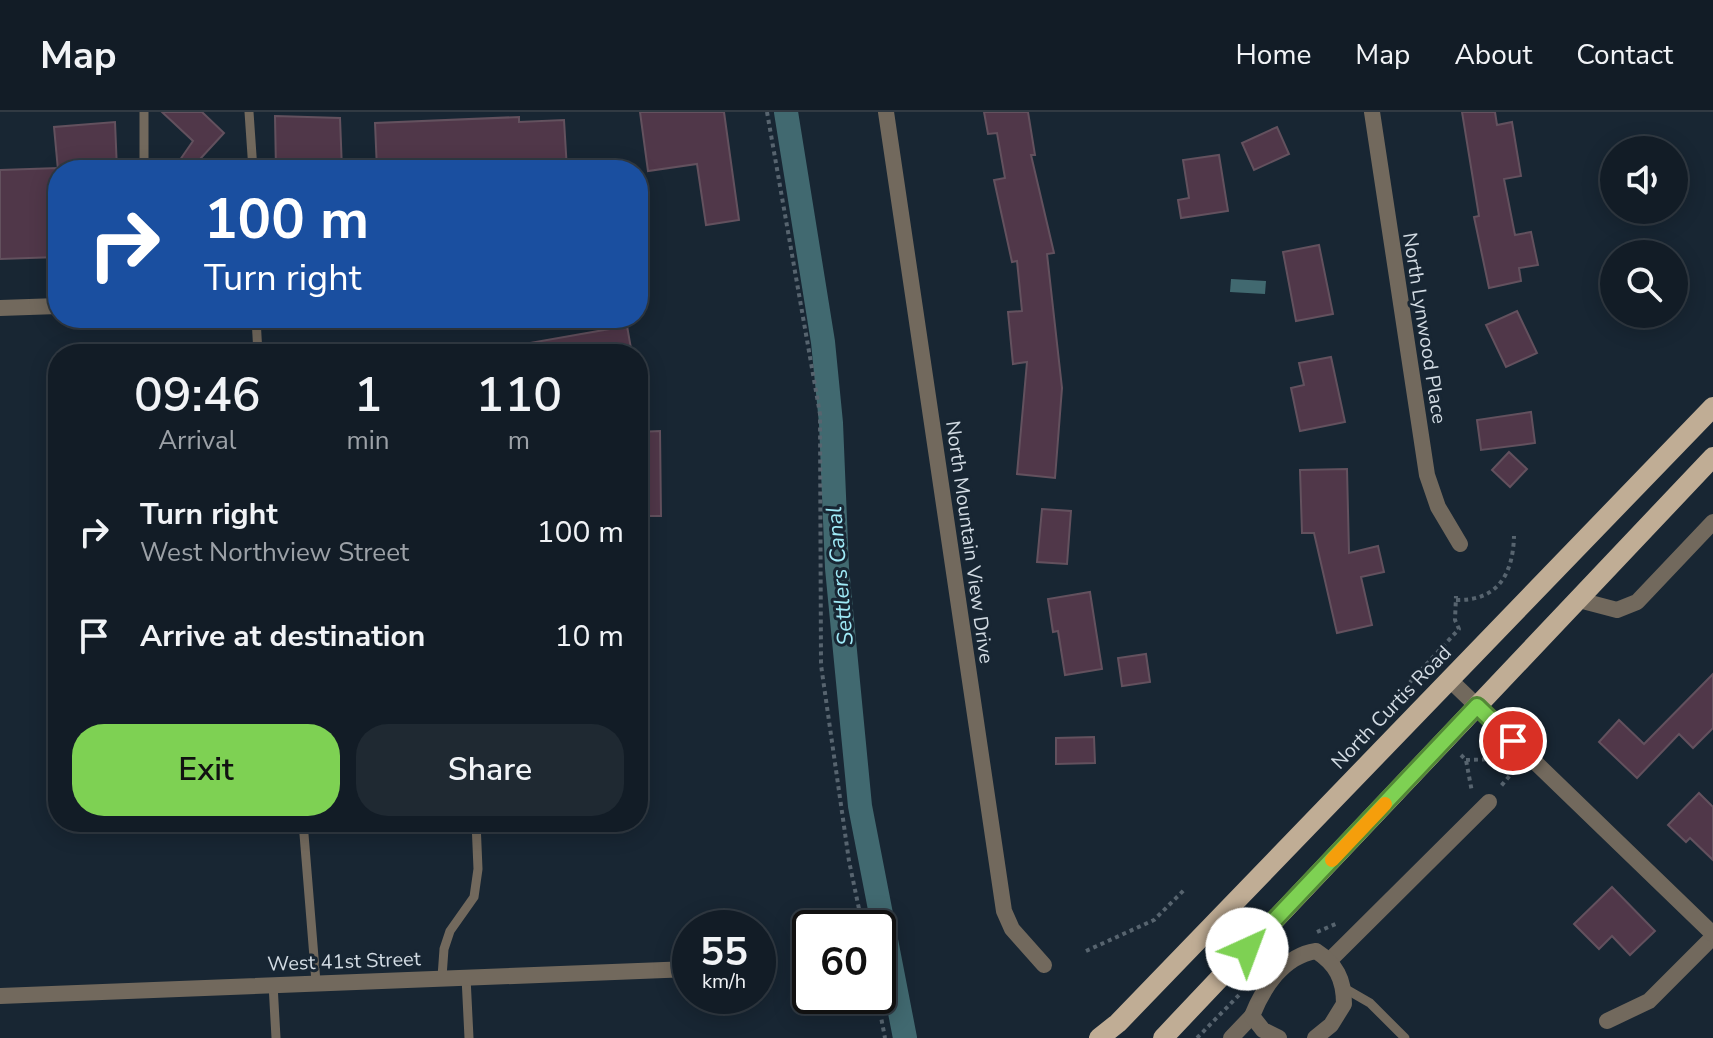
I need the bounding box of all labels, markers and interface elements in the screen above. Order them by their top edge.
text: Map [40,30,117,81]
text: Home [1236,36,1311,74]
text: Map [1355,36,1410,74]
text: About [1454,36,1532,74]
text: Contact [1576,36,1673,74]
map controls [1600,136,1688,328]
button: sound [1600,136,1688,224]
text: 100 m [204,181,369,258]
icon: right [72,192,176,296]
street label: North Lynwood Place [1396,231,1453,426]
button: search [1600,240,1688,328]
text: Turn right [204,254,361,303]
text: 09:46 [134,362,261,428]
text: 1 [354,362,382,428]
text: 110 [476,362,562,428]
street label: North Mountain View Drive [939,419,1000,665]
text: Arrival [158,423,236,458]
text: min [347,423,390,458]
text: m [508,423,530,458]
text: Turn right [140,494,278,535]
water label: Settlers Canal [819,505,861,647]
icon: right [72,510,116,554]
text: 100 m [537,512,624,553]
text: West Northview Street [140,535,409,570]
icon: arrive [72,614,116,658]
text: Arrive at destination [140,616,425,657]
text: 10 m [555,616,624,657]
street label: North Curtis Road [1325,640,1457,775]
pin [1479,707,1547,775]
icon: arrive [1491,719,1535,763]
button: Exit [72,724,340,816]
button: Share [356,724,624,816]
position arrow [1205,907,1289,991]
speed limit sign: 60 [792,910,896,1014]
text: 55 [700,925,748,979]
street label: West 41st Street [267,945,422,978]
text: km/h [702,968,746,995]

